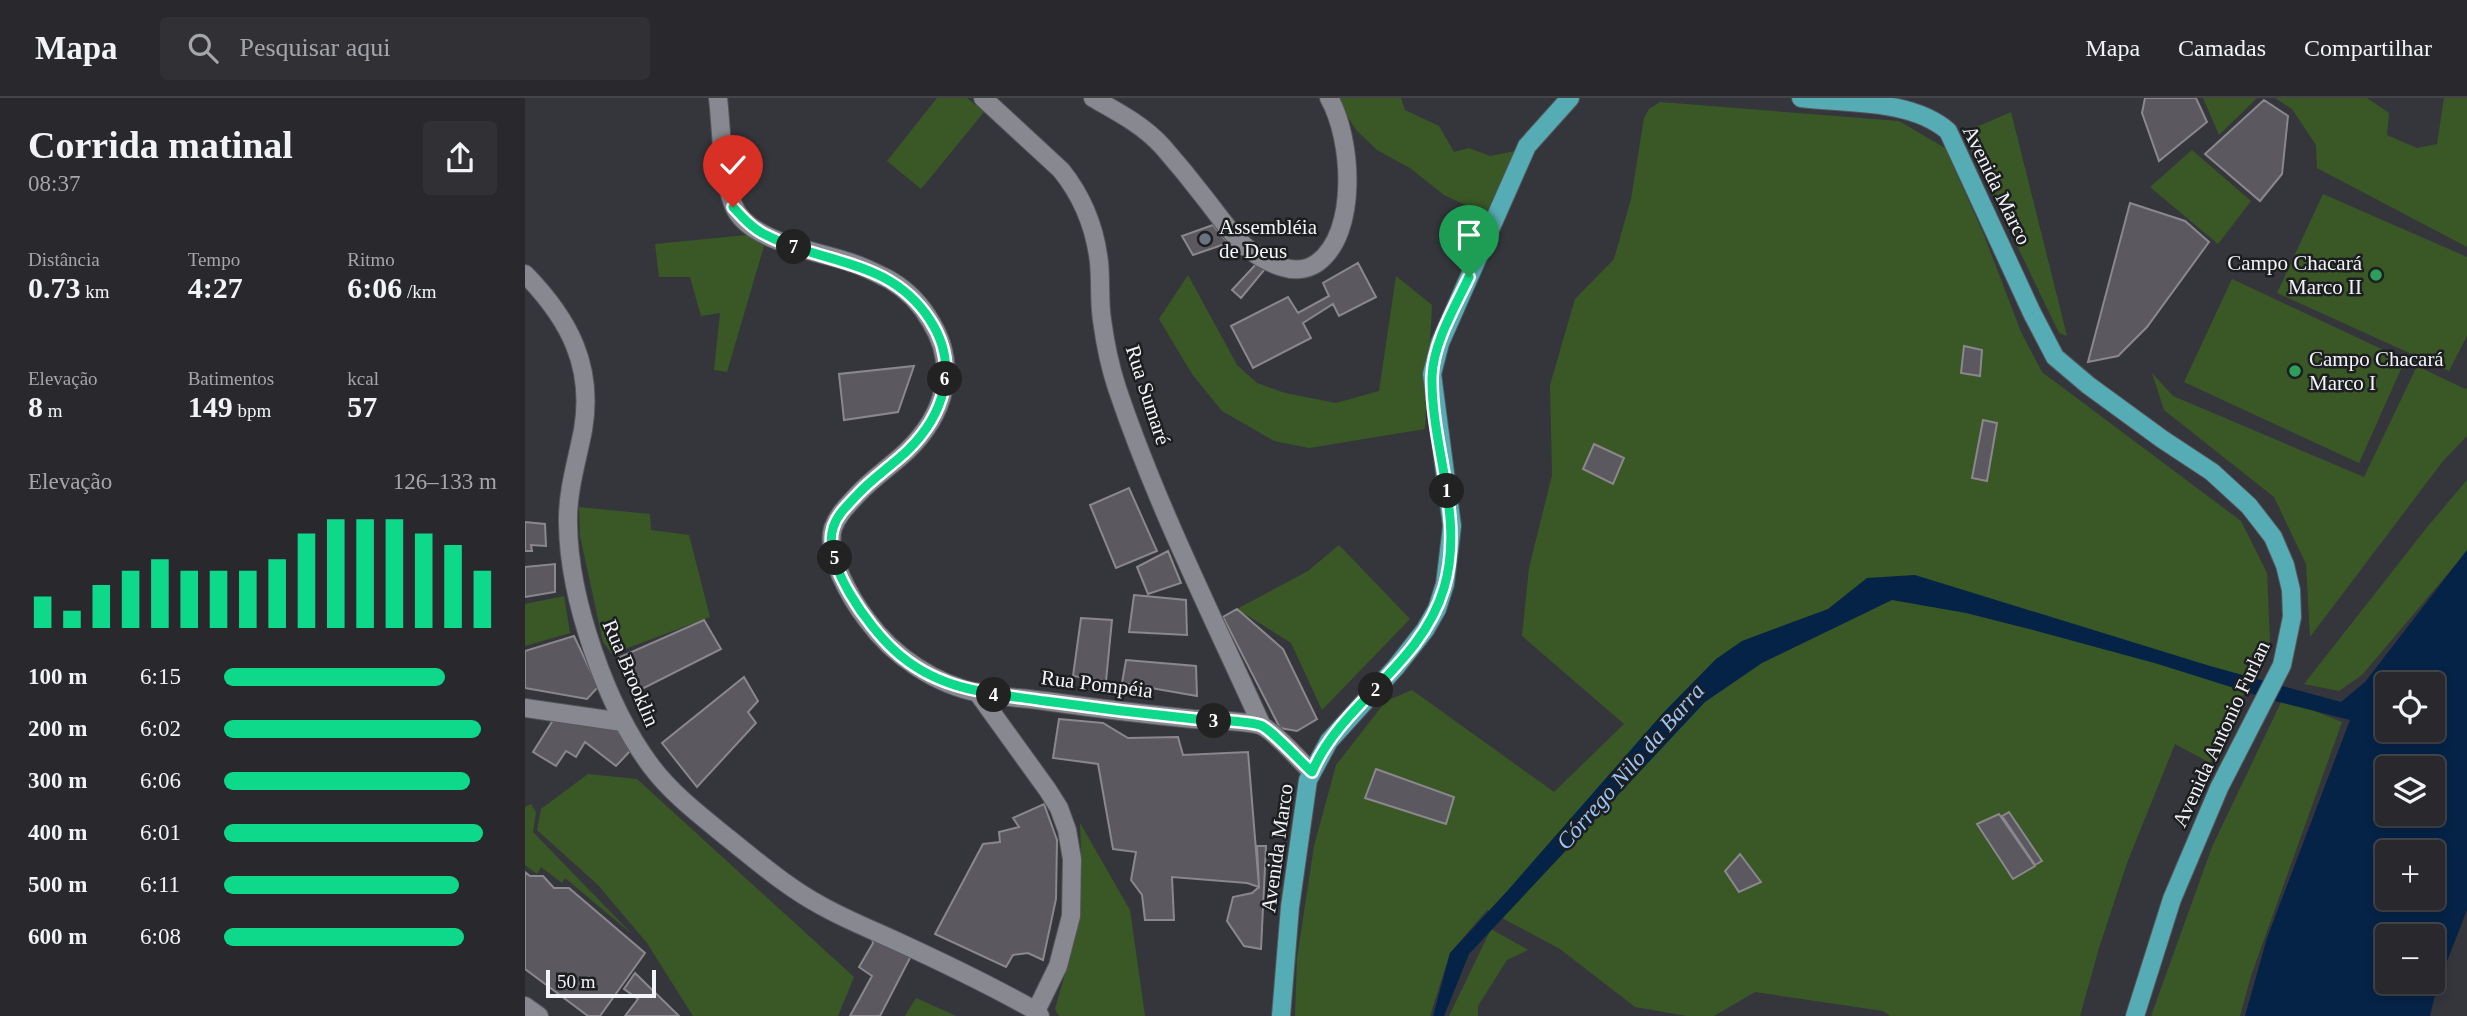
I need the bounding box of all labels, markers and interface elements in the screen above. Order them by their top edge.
search box [160,17,650,80]
icon: search [184,29,222,67]
text: Mapa [35,30,118,66]
text: Pesquisar aqui [240,33,390,62]
text: Mapa [2085,35,2140,61]
text: Camadas [2178,35,2266,61]
text: Compartilhar [2304,35,2432,61]
button: share [423,121,497,195]
street label: Avenida Marco [1958,121,2036,249]
text: Corrida matinal [28,124,293,166]
pin [703,135,763,207]
icon: check [714,146,752,184]
text: 08:37 [28,171,80,196]
pin [1439,205,1499,277]
place label: Assembléia de Deus [1219,215,1318,263]
icon: arrive [1450,216,1488,254]
pin: 7 [777,230,811,264]
marker: Assembléia de Deus [1197,231,1213,247]
text: 7 [789,236,798,257]
text: Distância [28,249,100,270]
text: Tempo [188,249,240,270]
text: Ritmo [347,249,395,270]
place label: Campo Chacará Marco II [2227,251,2363,299]
marker: Campo Chacará Marco II [2368,267,2384,283]
text: 0.73 [28,271,81,304]
text: 4:27 [188,271,243,304]
text: 6:06 [347,271,402,304]
text: km [81,281,110,302]
text: /km [402,281,437,302]
street label: Rua Sumaré [1121,342,1175,448]
place label: Campo Chacará Marco I [2309,347,2444,395]
pin: 6 [927,362,963,396]
marker: Campo Chacará Marco I [2287,363,2303,379]
text: Elevação [28,368,98,389]
text: Batimentos [188,368,274,389]
text: kcal [347,368,379,389]
text: 6 [940,368,949,389]
text: 8 [28,390,43,423]
text: 149 [188,390,233,423]
text: 57 [347,390,377,423]
text: m [43,400,63,421]
text: bpm [233,400,271,421]
text: Elevação [28,469,112,494]
text: 126–133 m [393,469,497,494]
pin: 1 [1429,474,1465,508]
text: 1 [1442,480,1451,501]
pin: 5 [817,540,853,575]
text: 5 [830,547,839,568]
street label: Rua Brooklin [598,616,664,730]
street label: Avenida Antonio Furlan [2167,637,2275,831]
text: 100 m [28,664,87,689]
text: 6:15 [140,664,181,689]
street label: Rua Pompéia [1040,665,1155,703]
pin: 2 [1359,672,1393,708]
map controls [2375,672,2445,994]
button: locate [2375,672,2445,742]
pin: 4 [977,678,1011,712]
water label: Córrego Nilo da Barra [1551,678,1709,854]
text: 2 [1371,679,1380,700]
text: 4 [989,684,998,705]
pin: 3 [1197,704,1231,738]
text: 3 [1209,710,1218,731]
text: 200 m [28,716,87,741]
text: 6:02 [140,716,181,741]
button: layers [2375,756,2445,826]
text: 300 m [28,768,87,793]
text: 6:06 [140,768,181,793]
street label: Avenida Marco [1256,782,1298,914]
text: 400 m [28,820,87,845]
text: 6:01 [140,820,181,845]
button: + [2375,840,2445,910]
text: 500 m [28,872,87,897]
text: 6:11 [140,872,180,897]
text: 600 m [28,924,87,949]
text: 6:08 [140,924,181,949]
button: − [2375,924,2445,994]
scale bar [546,967,656,999]
text: 50 m [557,971,596,992]

